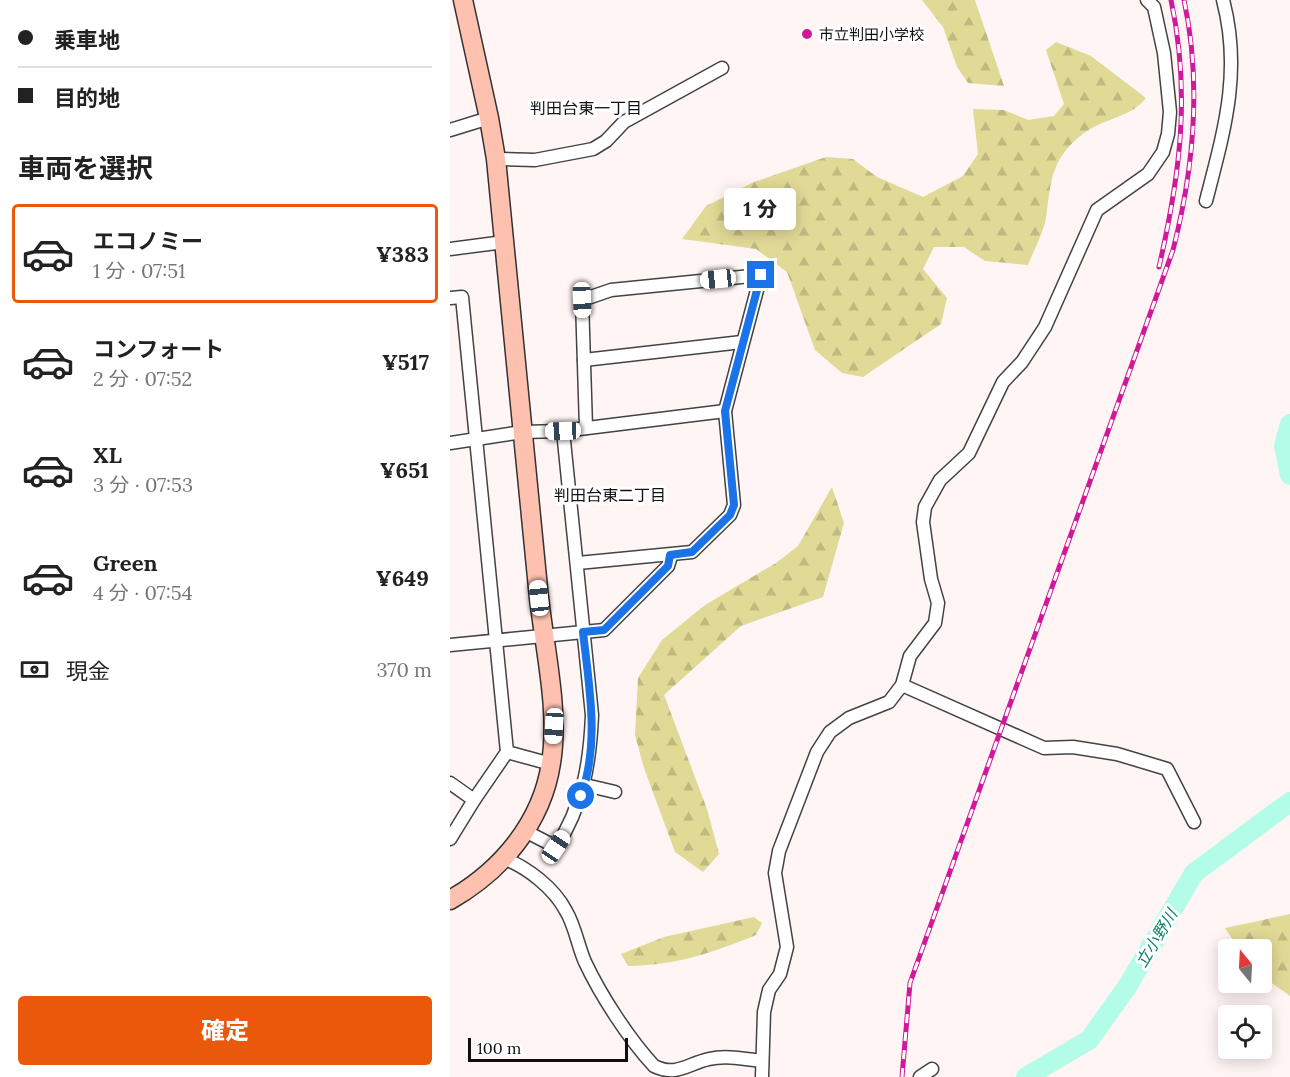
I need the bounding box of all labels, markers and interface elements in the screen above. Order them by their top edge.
place label: 市立判田小学校 [819,25,924,44]
text: 乗車地 [54,26,120,54]
marker: 市立判田小学校 [800,27,814,41]
text: 目的地 [54,84,120,112]
district label: 判田台東一丁目 [530,98,642,118]
text: 車両を選択 [18,151,153,185]
callout: 1 分 [725,188,797,230]
text: 1 分 [743,196,777,221]
icon: car [21,227,75,281]
text: エコノミー [93,227,203,255]
text: ¥383 [376,240,429,268]
text: 1 分 · 07:51 [93,258,185,283]
route end [747,261,774,288]
car [699,268,737,290]
car [572,282,592,318]
icon: car [21,335,75,389]
text: コンフォート [93,335,224,363]
text: ¥517 [382,348,429,376]
text: 2 分 · 07:52 [93,366,192,391]
car [545,421,581,441]
text: XL [93,441,122,469]
icon: car [21,443,75,497]
text: ¥651 [380,456,429,484]
text: 3 分 · 07:53 [93,472,193,497]
district label: 判田台東二丁目 [554,485,666,505]
text: Green [93,549,158,577]
icon: car [21,551,75,605]
text: ¥649 [376,564,429,592]
car [528,579,550,617]
text: 4 分 · 07:54 [93,580,193,605]
icon: cash [18,653,51,686]
text: 現金 [66,657,110,685]
text: 370 m [377,657,432,682]
car [544,707,564,745]
route start [567,782,594,809]
car [538,827,574,867]
water label: 立小野川 [1131,904,1182,971]
north arrow [1218,939,1272,993]
map controls [1218,939,1272,1059]
button: 確定 [18,996,432,1065]
button: locate [1218,1005,1272,1059]
scale bar [468,1035,628,1062]
text: 100 m [477,1038,521,1058]

